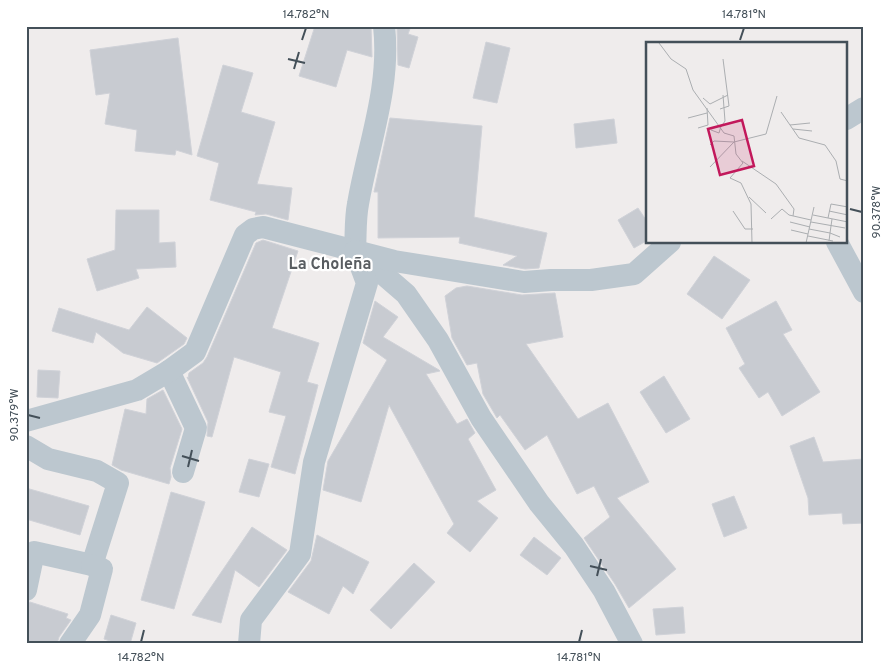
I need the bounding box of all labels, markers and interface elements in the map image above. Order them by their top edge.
text: 14.782°N [283,7,329,23]
text: 14.781°N [722,7,766,23]
inset map [646,42,848,244]
text: 90.378°W [869,186,885,238]
district label: La Choleña [289,255,371,275]
text: 90.379°W [7,389,23,442]
text: 14.782°N [118,650,164,666]
text: 14.781°N [557,650,601,666]

